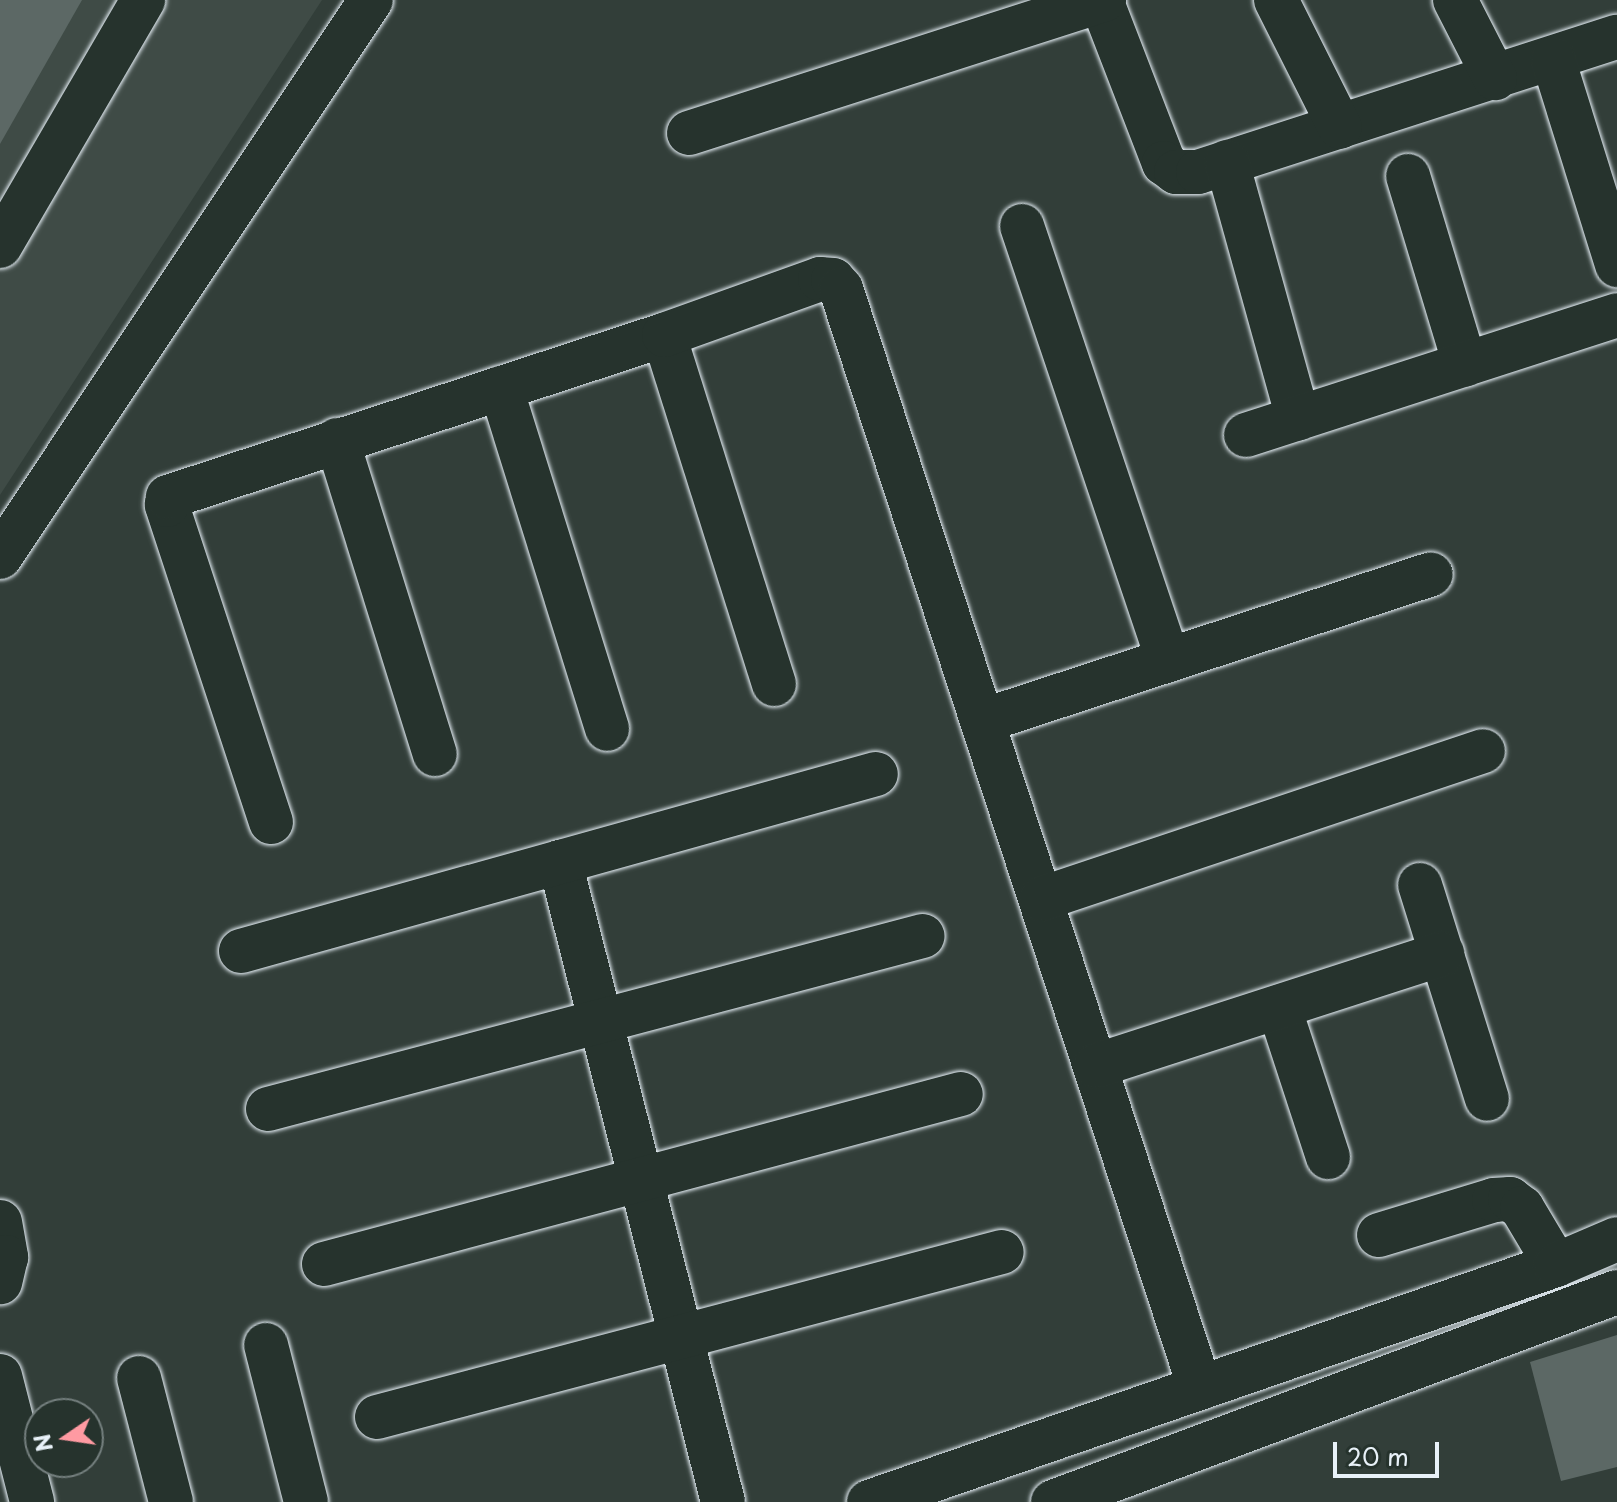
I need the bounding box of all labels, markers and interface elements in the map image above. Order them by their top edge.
north arrow [24,1398,104,1478]
scale bar [1337,1426,1443,1476]
text: N [24,1431,60,1455]
text: 20 m [1347,1438,1409,1474]

